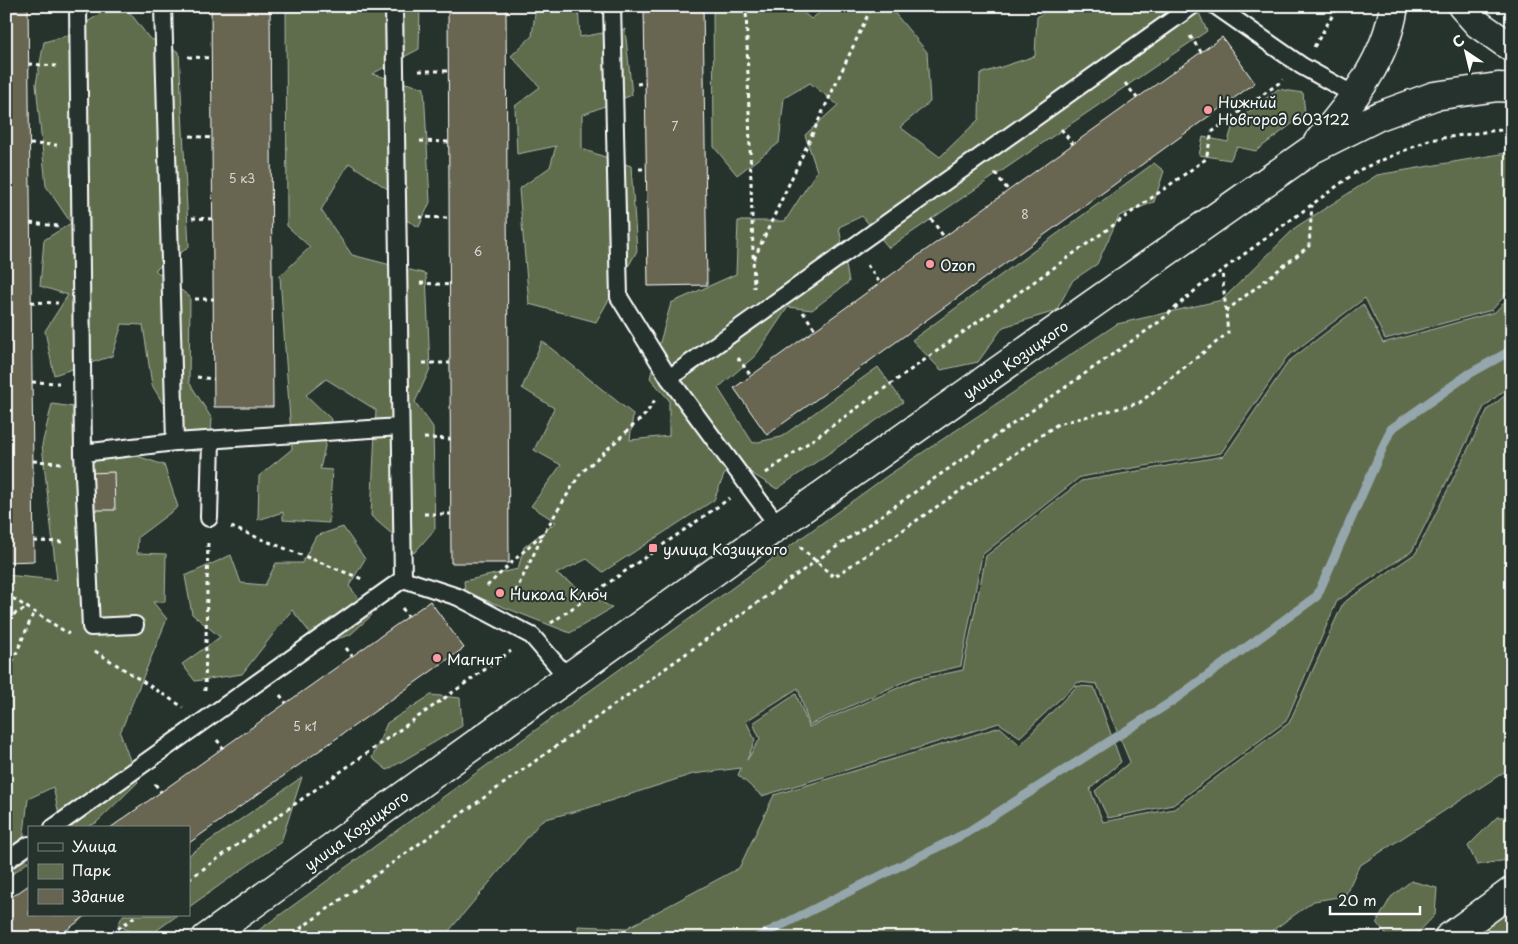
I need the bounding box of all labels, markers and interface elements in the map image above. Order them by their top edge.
north arrow [1440,28,1490,78]
text: С [1448,29,1469,53]
place label: Нижний Новгород 603122 [1218,90,1350,130]
marker: Нижний Новгород 603122 [1202,104,1214,116]
house number: 7 [672,117,679,135]
house number: 5 к3 [229,169,255,187]
house number: 8 [1021,205,1029,223]
house number: 6 [474,242,482,260]
place label: Ozon [940,253,976,276]
marker: Ozon [924,258,936,270]
street label: улица Козицкого [957,314,1073,404]
place label: улица Козицкого [663,537,788,560]
marker: улица Козицкого [647,542,659,554]
place label: Никола Ключ [510,582,608,605]
marker: Никола Ключ [494,587,506,599]
place label: Магнит [447,647,502,670]
marker: Магнит [431,652,443,664]
house number: 5 к1 [293,717,317,735]
street label: улица Козицкого [299,784,413,876]
legend [28,826,190,916]
text: Улица [72,834,117,857]
text: Парк [72,858,111,881]
text: Здание [72,884,125,907]
scale bar [1330,884,1420,916]
text: 20 m [1338,888,1377,911]

